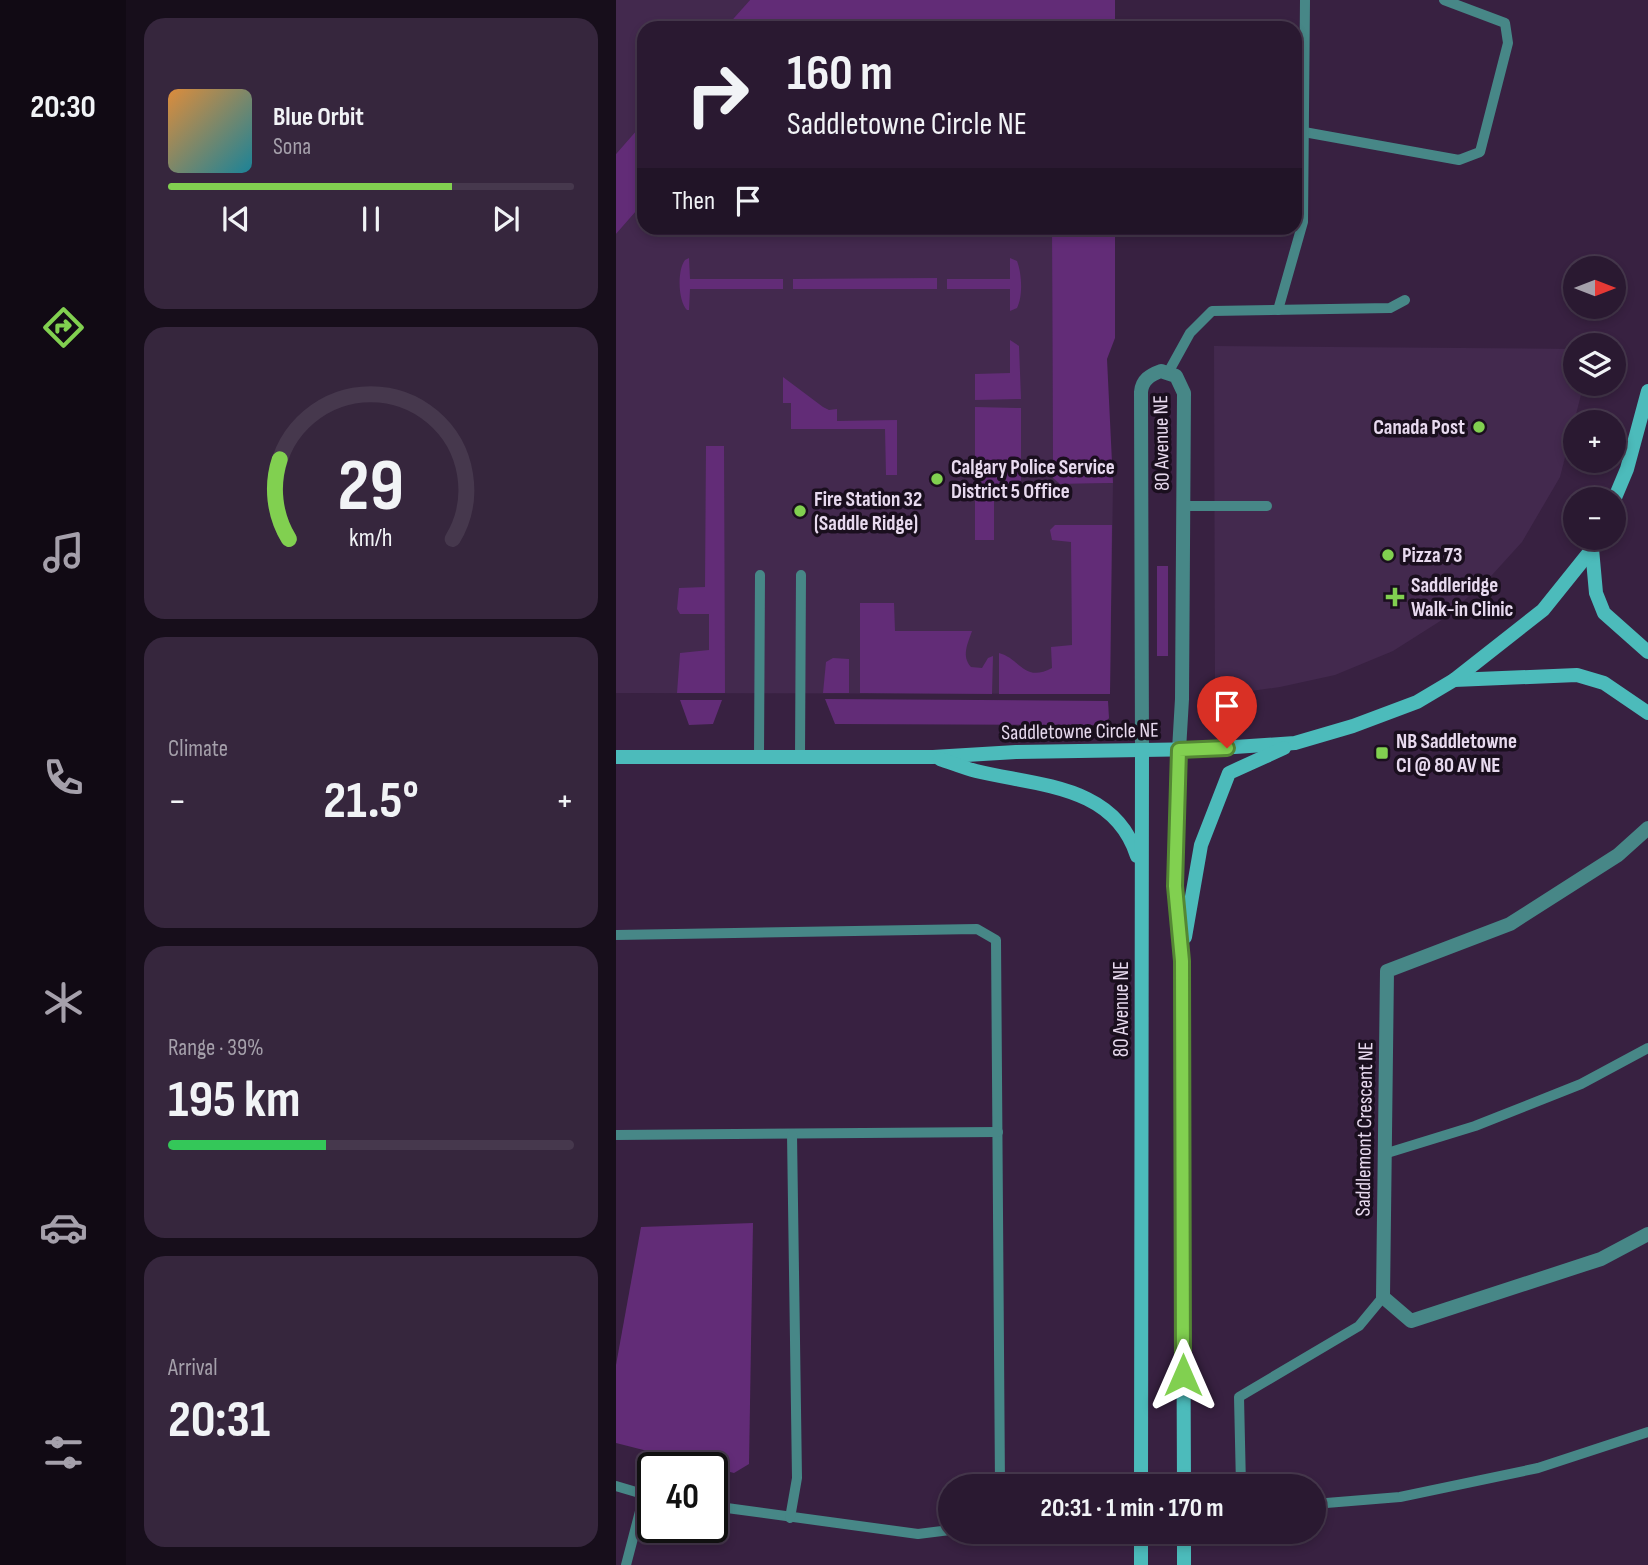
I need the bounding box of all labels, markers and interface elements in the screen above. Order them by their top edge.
text: 160 m [787,45,893,104]
icon: right [672,49,763,140]
text: 20:30 [30,88,96,127]
text: Blue Orbit [273,102,364,133]
text: Saddletowne Circle NE [787,105,1027,144]
text: Sona [273,133,311,161]
icon: arrive [729,182,767,220]
text: Then [672,186,715,217]
icon: previous [217,200,255,238]
icon: pause [352,200,390,238]
icon: next [487,200,525,238]
north arrow [1563,256,1626,318]
map controls [1563,256,1626,550]
icon: directions [39,303,88,352]
button: layers [1563,333,1626,396]
street label: 80 Avenue NE [1148,395,1175,491]
button: + [1563,410,1626,473]
place label: Canada Post [1373,415,1465,440]
marker: Canada Post [1471,419,1487,435]
text: 29 [338,444,404,532]
place label: Calgary Police Service District 5 Office [951,455,1115,504]
marker: Calgary Police Service District 5 Office [929,471,945,487]
place label: Fire Station 32 (Saddle Ridge) [814,487,922,536]
button: − [1563,487,1626,550]
marker: Fire Station 32 (Saddle Ridge) [792,503,808,519]
text: km/h [349,523,393,554]
icon: music [39,528,88,577]
place label: Pizza 73 [1402,543,1462,568]
marker: Pizza 73 [1380,547,1396,563]
place label: Saddleridge Walk-in Clinic [1411,573,1514,622]
marker: Saddleridge Walk-in Clinic [1385,587,1405,607]
pin [1197,676,1257,748]
icon: arrive [1208,687,1246,725]
street label: Saddletowne Circle NE [1001,718,1159,745]
place label: NB Saddletowne CI @ 80 AV NE [1396,729,1517,778]
text: Climate [168,735,228,763]
marker: NB Saddletowne CI @ 80 AV NE [1374,745,1390,761]
icon: phone [39,753,88,802]
text: 21.5° [323,770,419,833]
text: − [168,779,187,824]
text: + [555,779,574,824]
street label: 80 Avenue NE [1109,961,1134,1057]
icon: climate [39,978,88,1027]
text: Range · 39% [168,1034,264,1062]
street label: Saddlemont Crescent NE [1350,1041,1379,1217]
text: 195 km [168,1069,300,1132]
icon: car [39,1203,88,1252]
position arrow [1146,1338,1220,1412]
text: Arrival [168,1354,217,1382]
text: 20:31 [168,1389,270,1452]
icon: filters [39,1428,88,1477]
speed limit sign: 40 [637,1452,728,1543]
text: 20:31 · 1 min · 170 m [1041,1493,1224,1524]

